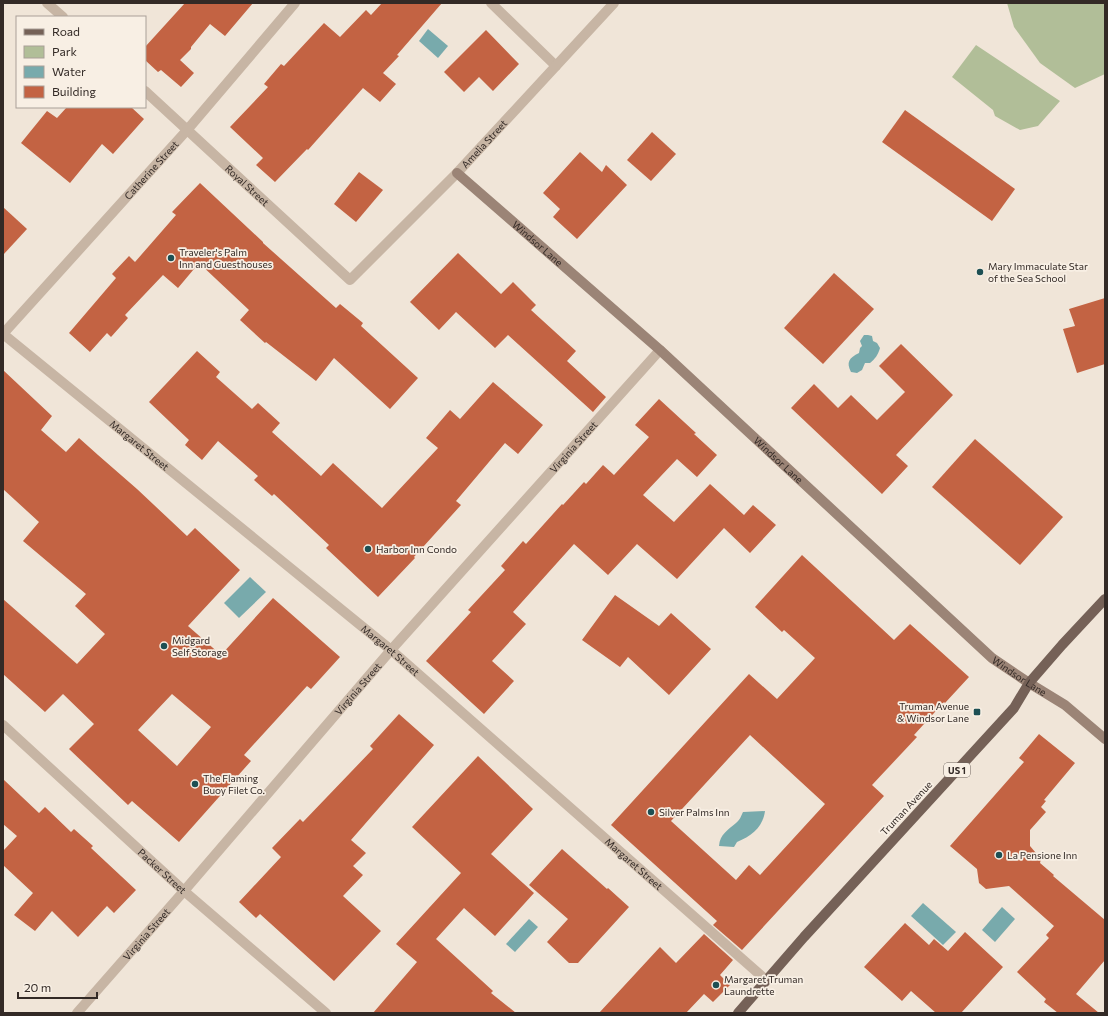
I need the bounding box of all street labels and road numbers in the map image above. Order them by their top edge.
street label: Amelia Street [459,117,509,170]
street label: Catherine Street [121,138,181,202]
street label: Royal Street [223,162,272,208]
street label: Windsor Lane [510,218,565,268]
street label: Margaret Street [108,418,171,473]
street label: Virginia Street [547,418,600,475]
street label: Windsor Lane [751,434,806,486]
street label: Margaret Street [359,622,422,678]
street label: Windsor Lane [990,654,1049,698]
street label: Virginia Street [332,660,384,717]
road number: US 1 [944,763,970,777]
street label: Truman Avenue [878,778,934,838]
street label: Margaret Street [603,835,665,892]
street label: Packer Street [136,846,189,896]
street label: Virginia Street [120,906,172,963]

